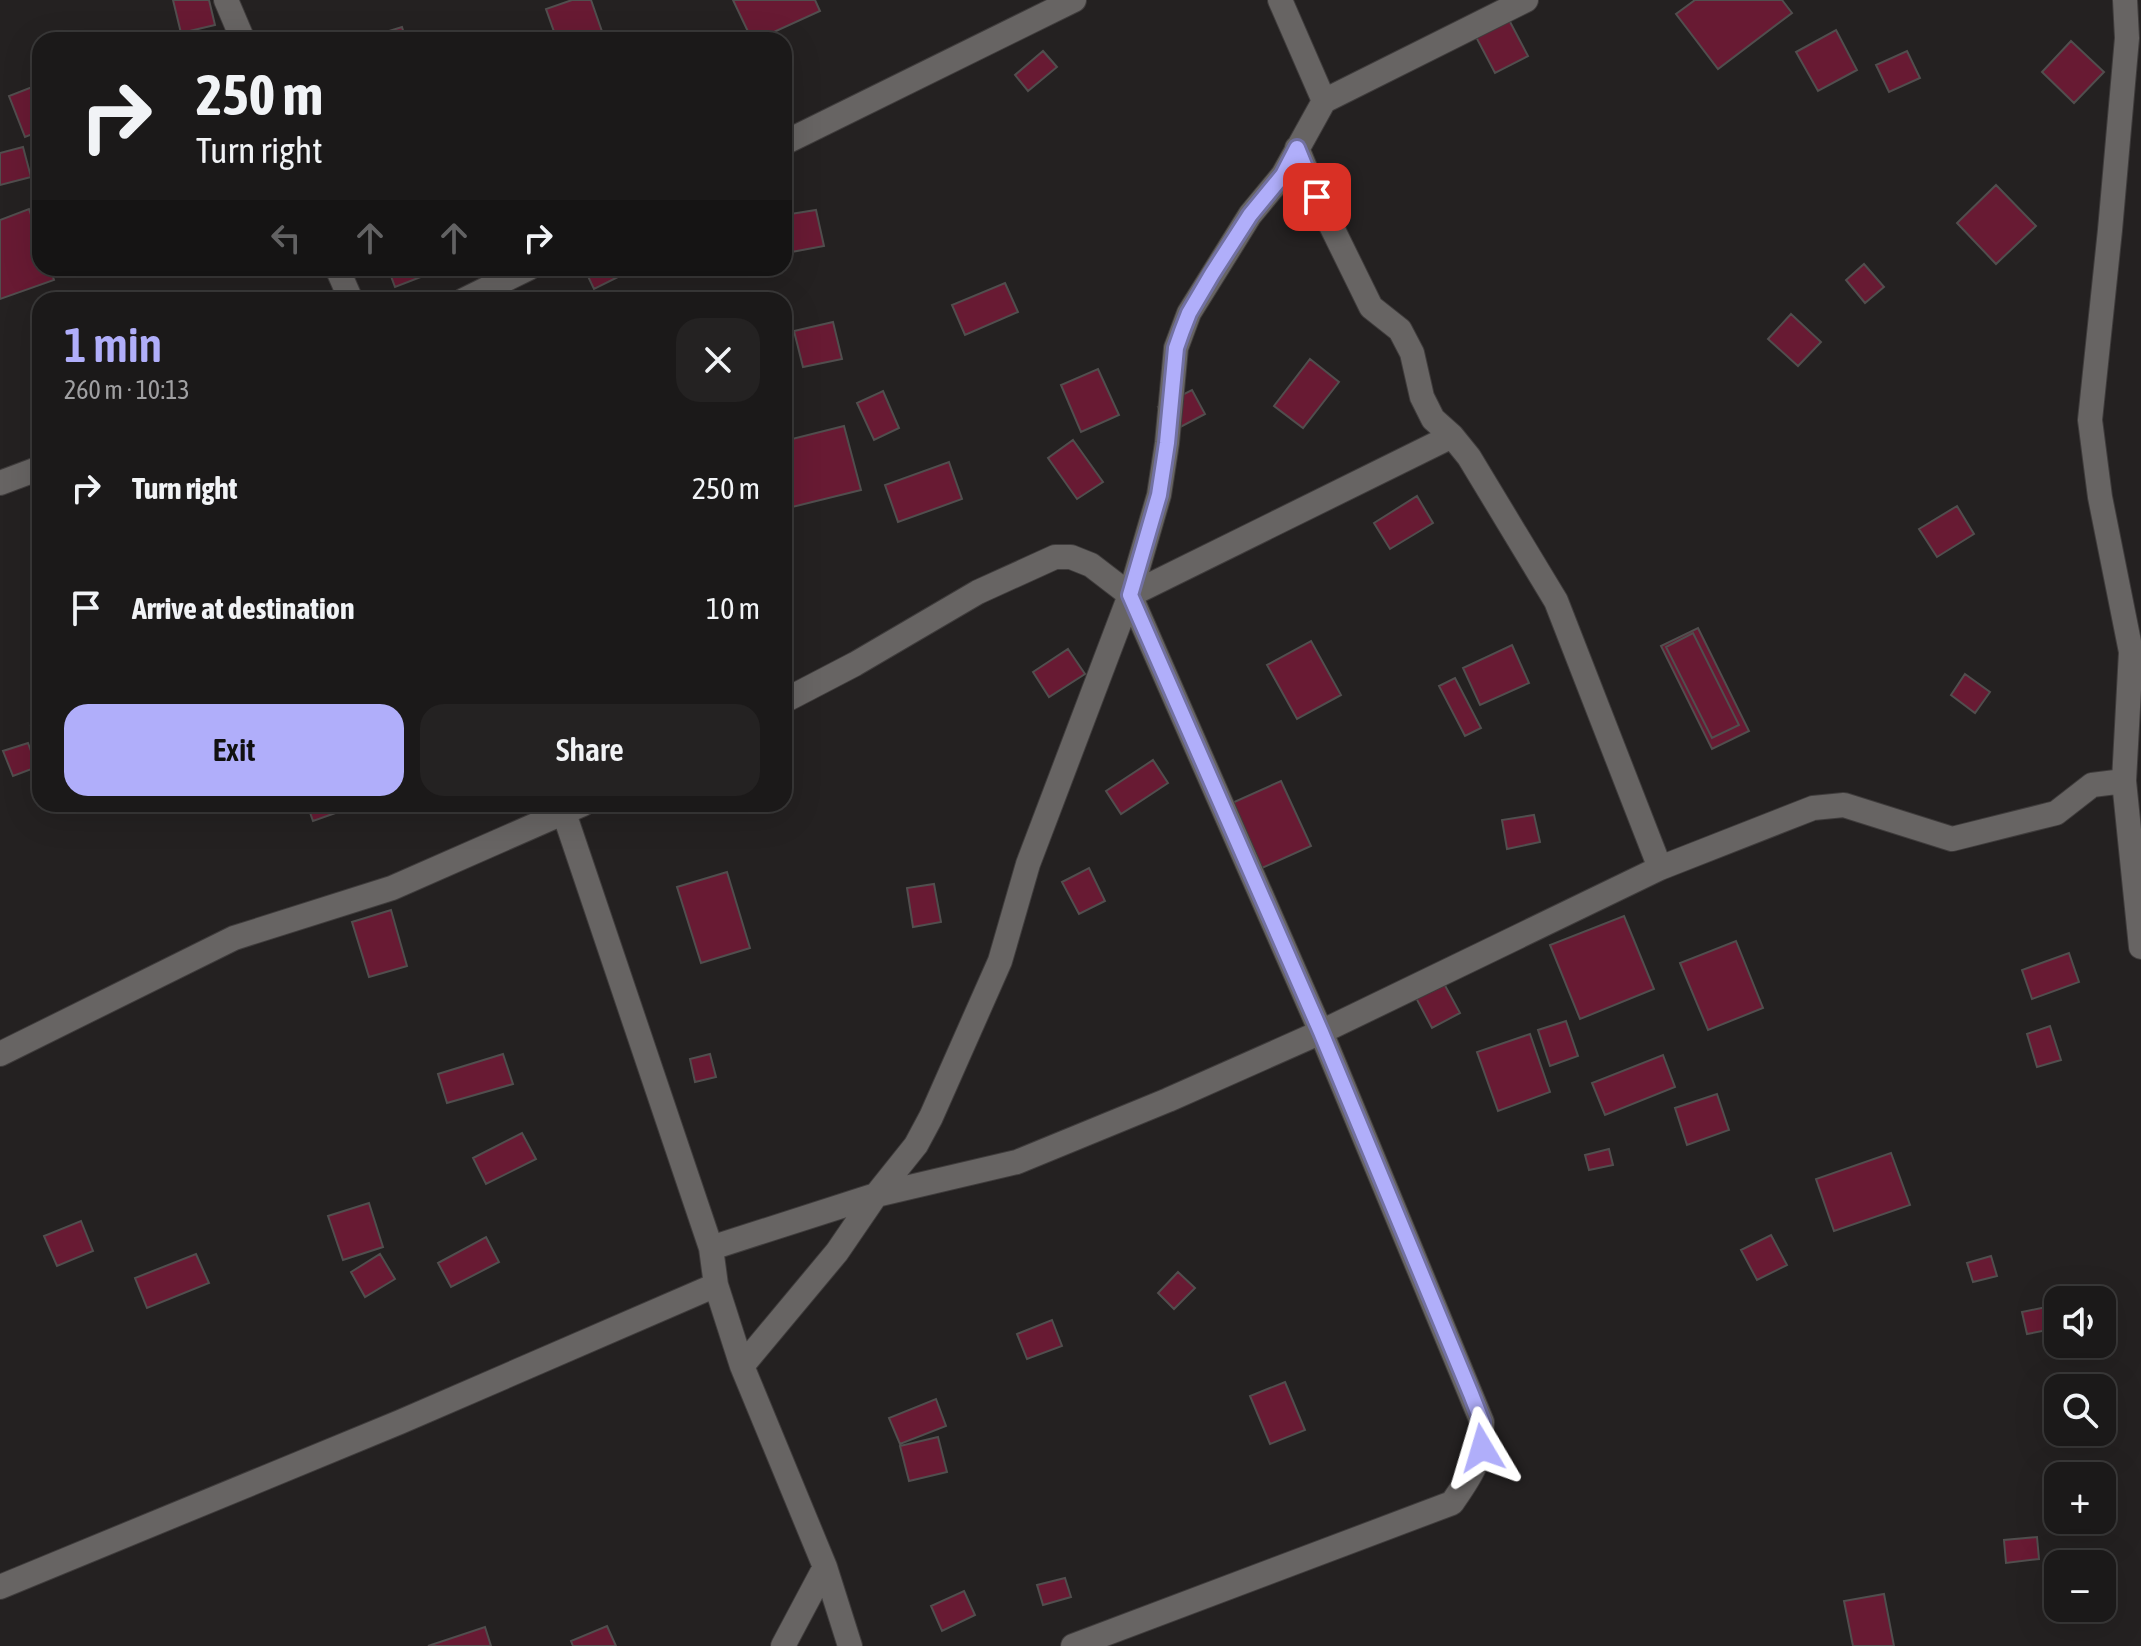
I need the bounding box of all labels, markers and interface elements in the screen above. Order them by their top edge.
text: 250 m [196,63,323,127]
icon: right [64,64,168,168]
text: Turn right [196,129,323,171]
pin [1283,163,1351,231]
icon: arrive [1295,175,1339,219]
icon: left [264,216,308,260]
icon: ahead [348,216,392,260]
icon: ahead [432,216,476,260]
icon: right [516,216,560,260]
text: 1 min [64,317,162,372]
button: close [676,318,760,402]
text: 260 m · 10:13 [64,375,190,405]
icon: right [64,466,108,510]
text: Turn right [132,471,238,505]
text: 250 m [692,471,760,505]
icon: arrive [64,586,108,630]
text: Arrive at destination [132,591,354,625]
text: 10 m [706,591,760,625]
button: Exit [64,704,404,796]
button: Share [420,704,760,796]
map controls [2044,1286,2116,1622]
button: sound [2044,1286,2116,1358]
button: search [2044,1374,2116,1446]
position arrow [1440,1406,1524,1490]
button: + [2044,1462,2116,1534]
button: − [2044,1550,2116,1622]

